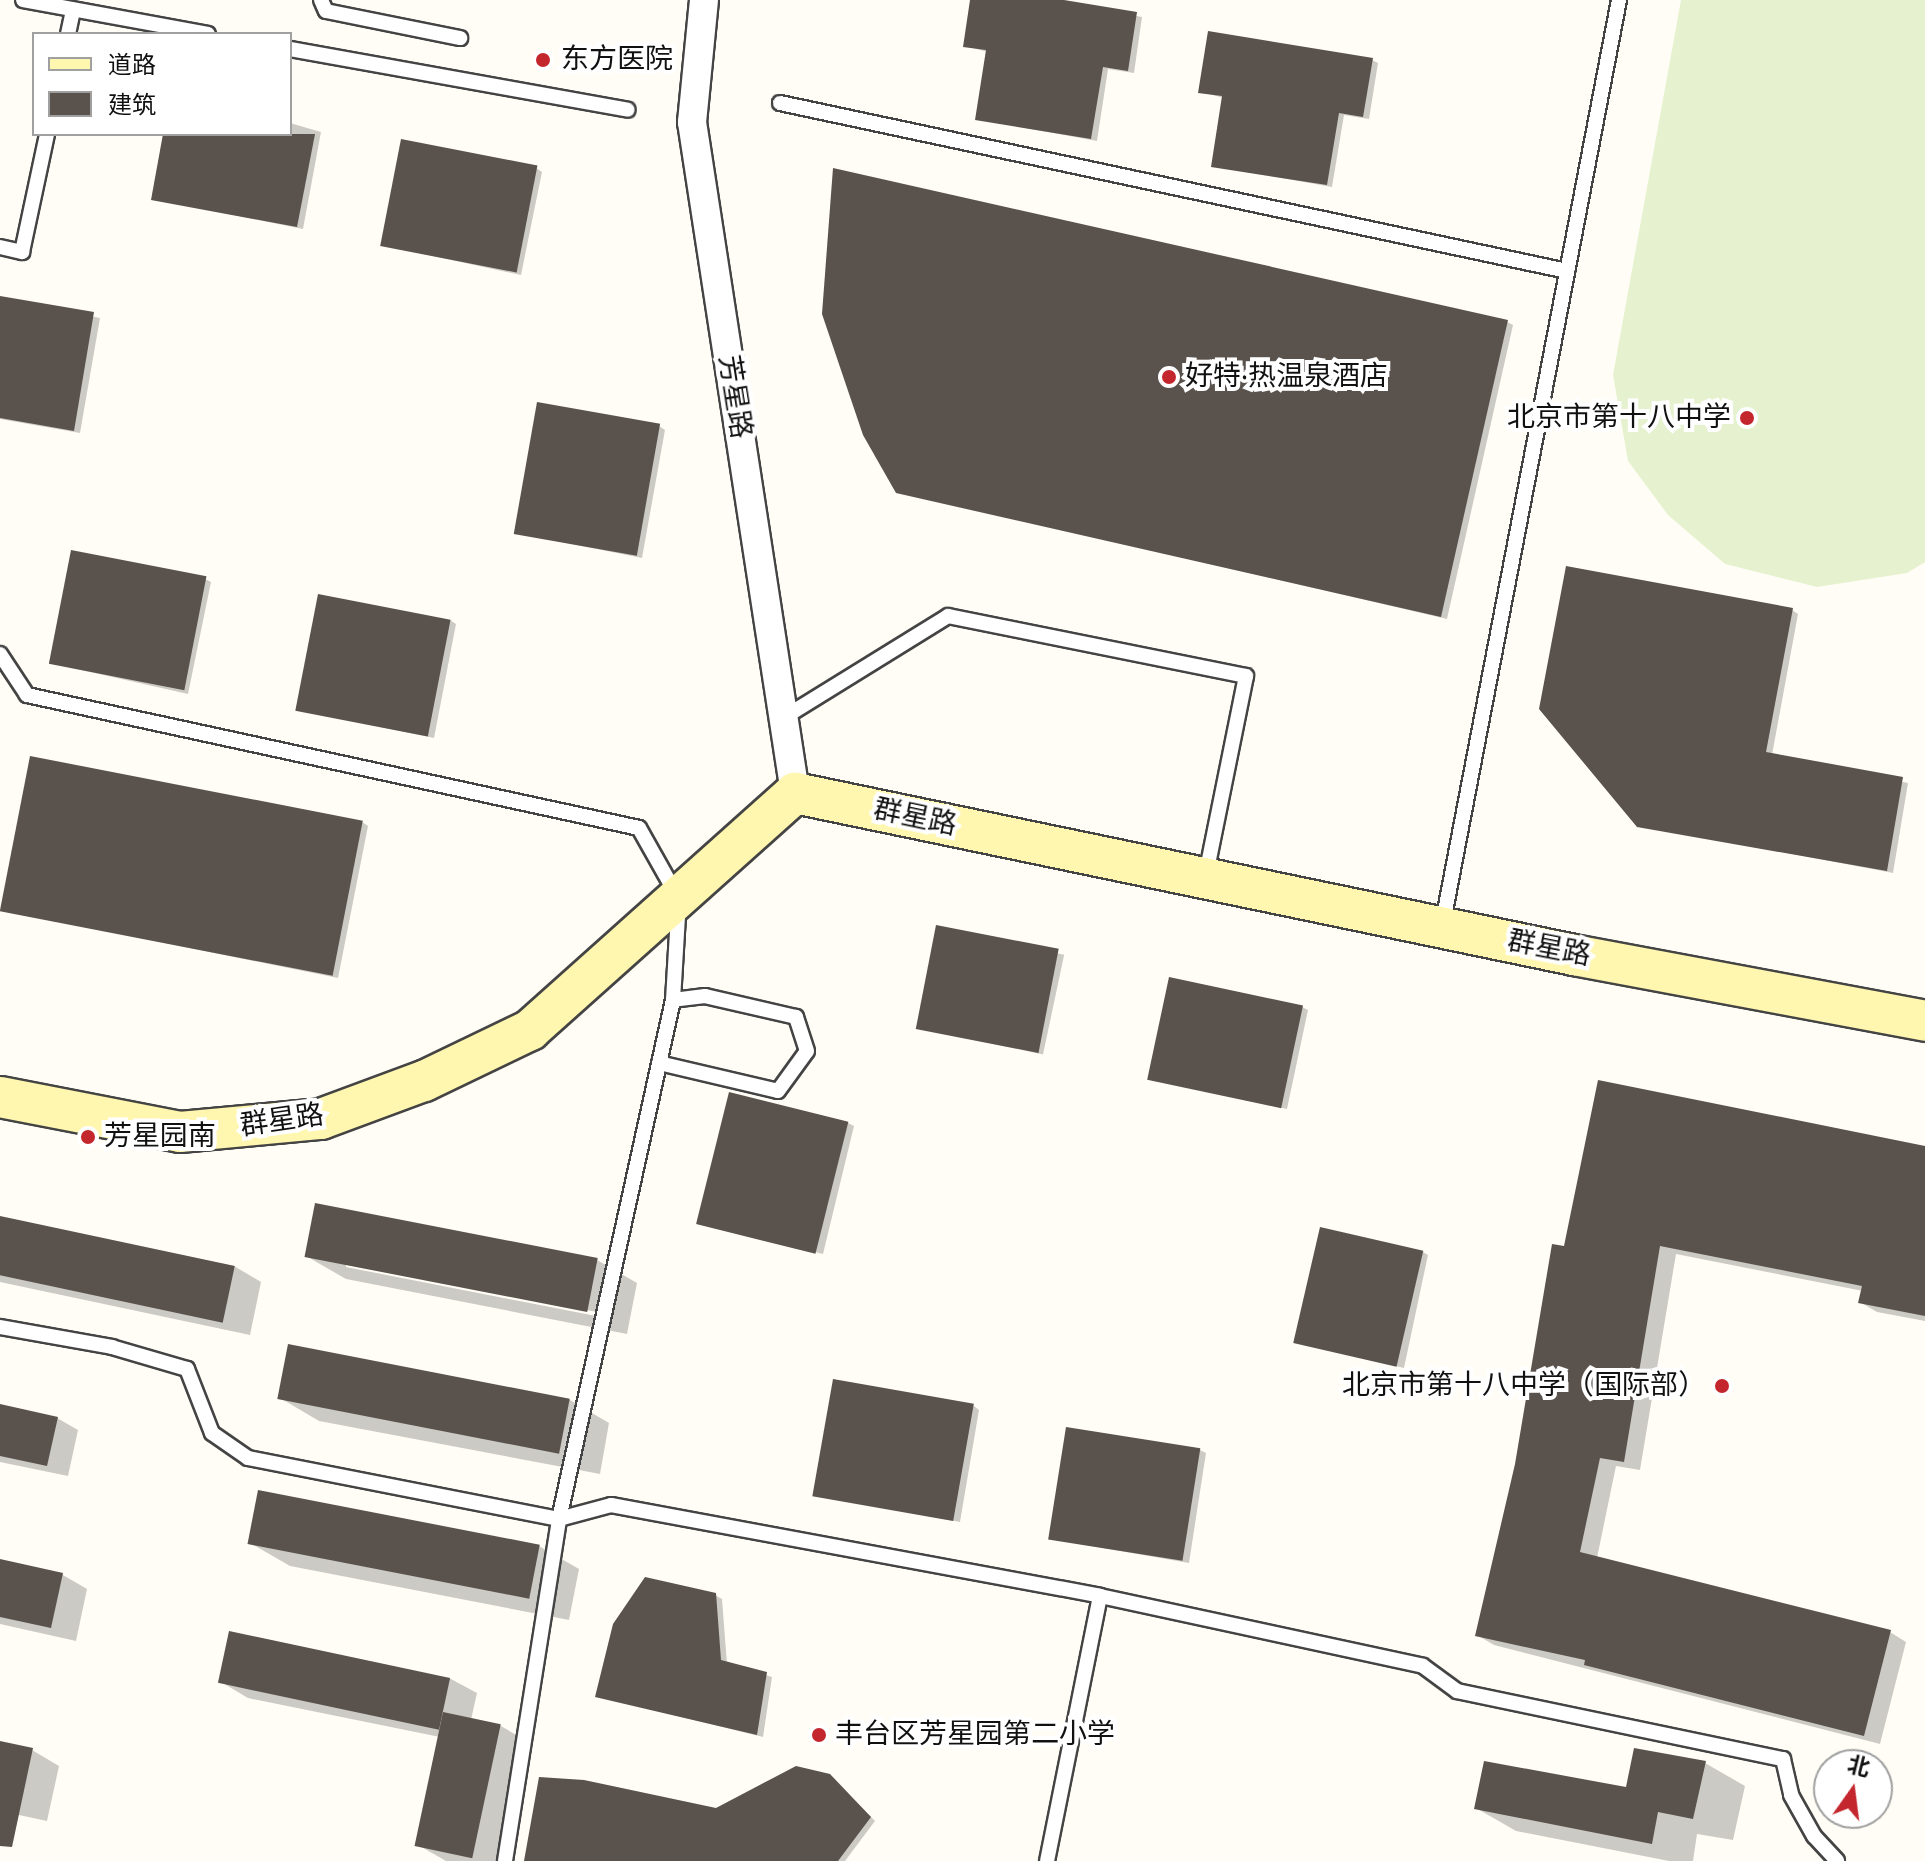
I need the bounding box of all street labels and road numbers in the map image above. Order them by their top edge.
street label: 芳星路 [711,353,757,441]
street label: 群星路 [870,793,960,843]
street label: 群星路 [1505,924,1593,974]
street label: 群星路 [238,1099,326,1143]

